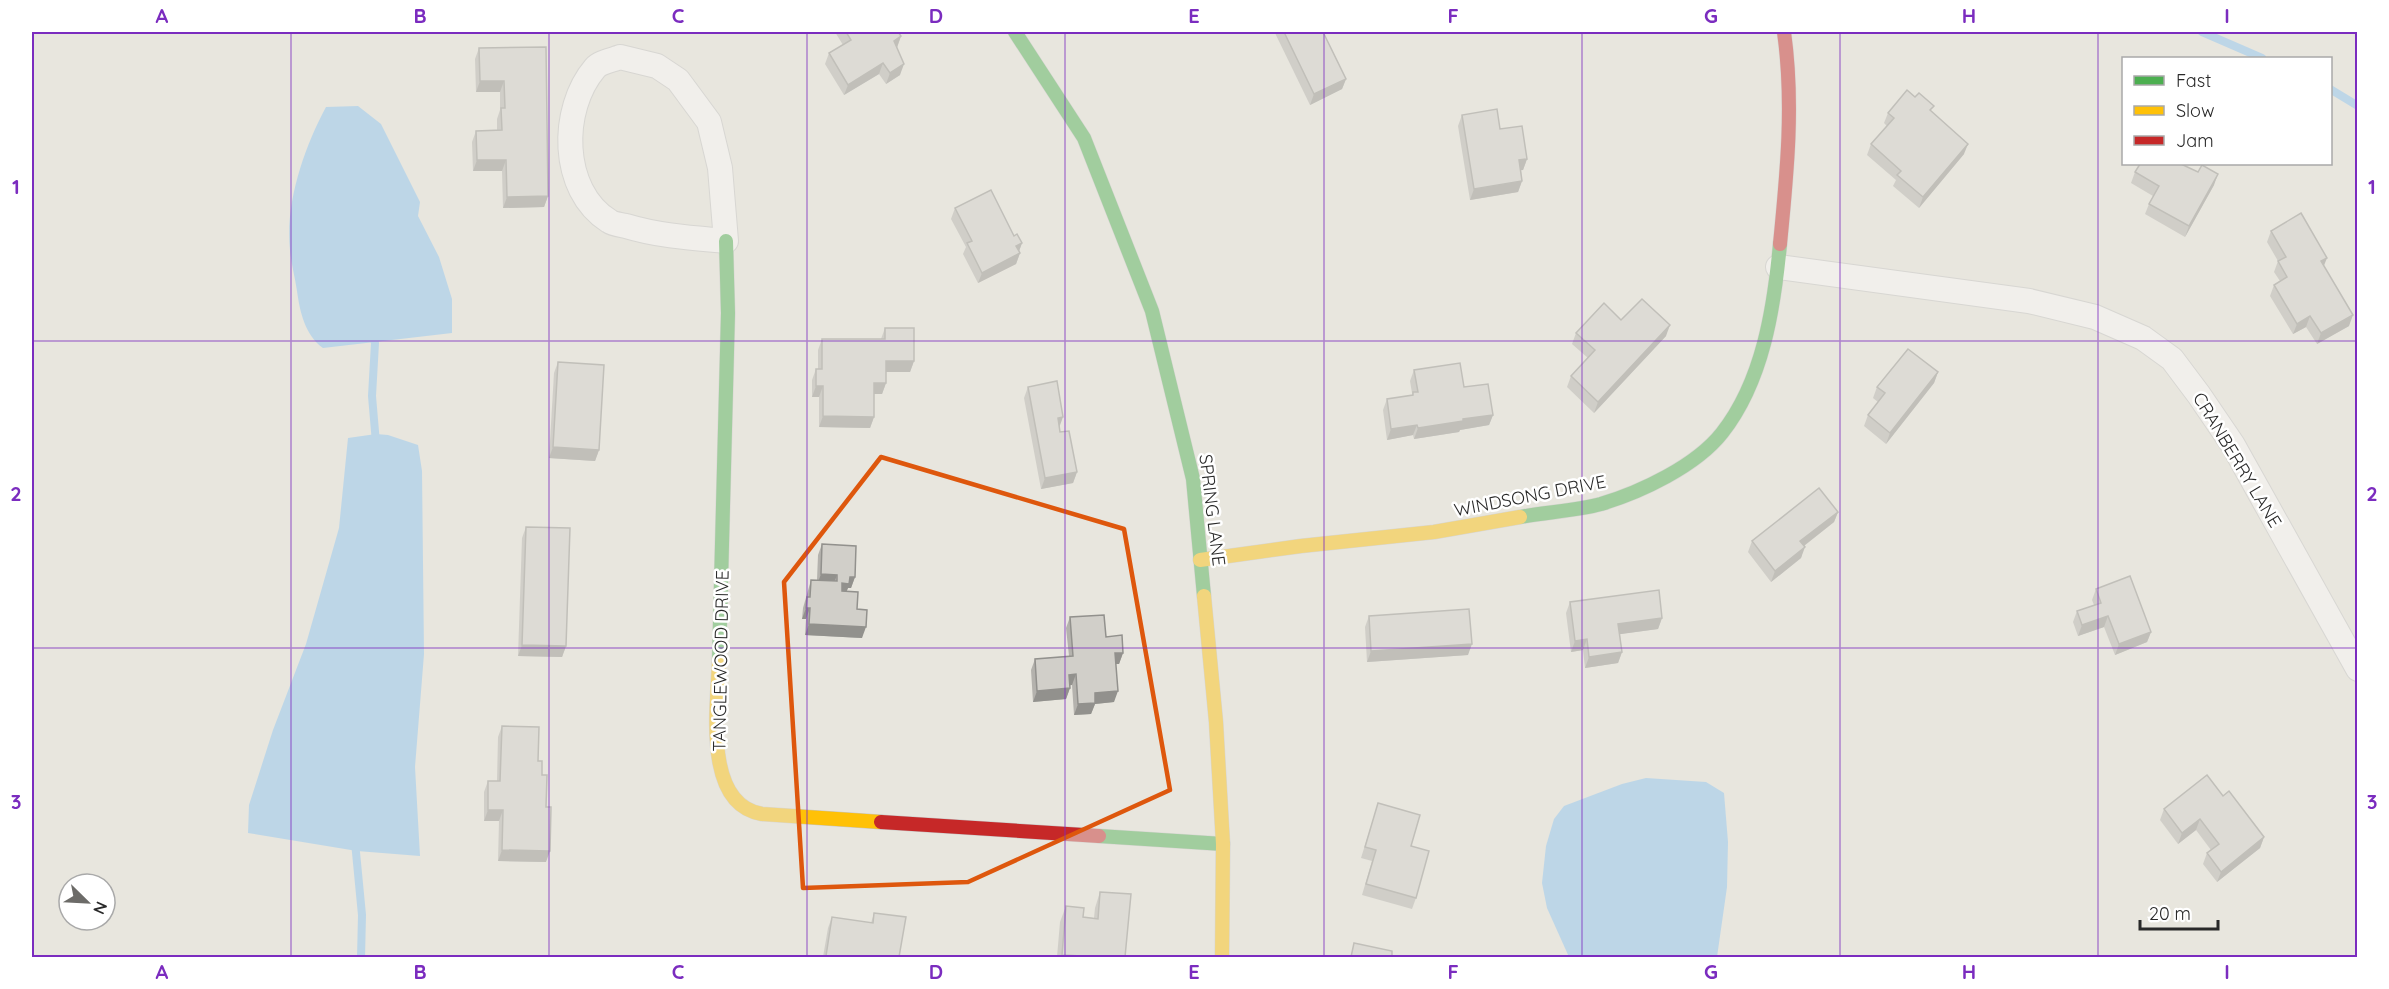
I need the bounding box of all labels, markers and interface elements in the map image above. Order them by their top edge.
text: A [156,3,169,28]
text: B [413,3,427,28]
text: C [672,3,685,28]
text: D [929,3,943,28]
text: E [1188,3,1200,28]
text: F [1447,3,1459,28]
text: G [1704,3,1718,28]
text: H [1962,3,1976,28]
text: I [2224,3,2230,28]
legend [2122,57,2332,165]
text: Fast [2176,69,2211,92]
text: Slow [2176,99,2214,122]
text: Jam [2176,129,2214,152]
text: 1 [12,174,20,199]
text: 1 [2368,174,2376,199]
street label: CRANBERRY LANE [2188,388,2287,532]
street label: SPRING LANE [1194,453,1231,567]
street label: WINDSONG DRIVE [1452,470,1608,521]
text: 2 [10,481,22,506]
text: 2 [2366,481,2378,506]
street label: TANGLEWOOD DRIVE [707,570,734,752]
text: 3 [11,789,21,814]
text: 3 [2367,789,2377,814]
north arrow [57,872,117,932]
scale bar [2140,893,2218,931]
text: N [89,899,112,918]
text: 20 m [2149,902,2191,925]
text: A [156,959,169,984]
text: B [413,959,427,984]
text: C [672,959,685,984]
text: D [929,959,943,984]
text: E [1188,959,1200,984]
text: F [1447,959,1459,984]
text: G [1704,959,1718,984]
text: H [1962,959,1976,984]
text: I [2224,959,2230,984]

